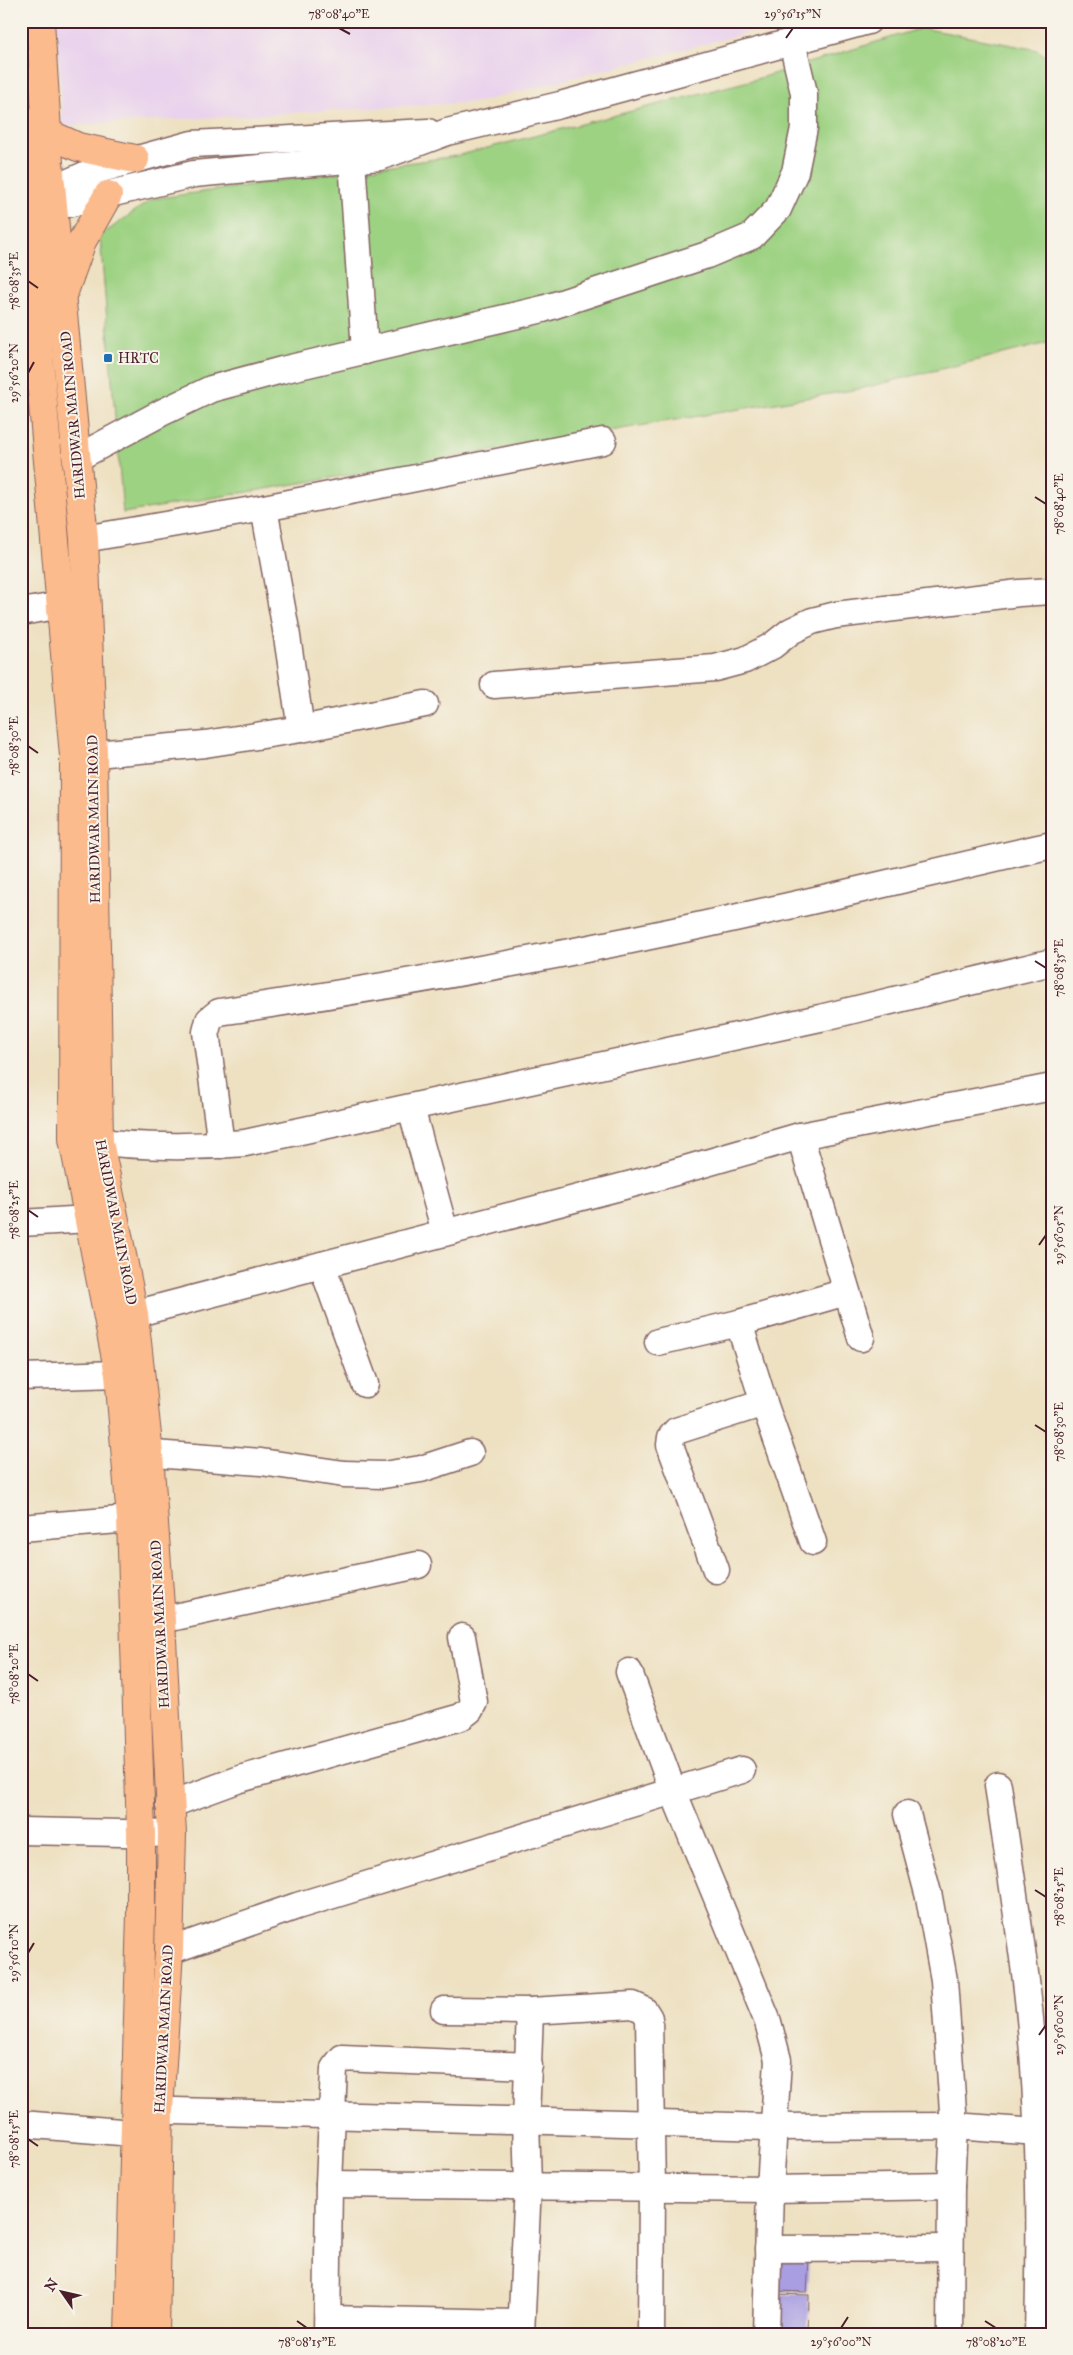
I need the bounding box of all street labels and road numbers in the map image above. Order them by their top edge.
street label: HARIDWAR MAIN ROAD [57,330,89,500]
street label: HARIDWAR MAIN ROAD [84,735,104,903]
street label: HARIDWAR MAIN ROAD [92,1138,140,1306]
street label: HARIDWAR MAIN ROAD [147,1539,173,1709]
street label: HARIDWAR MAIN ROAD [151,1944,177,2114]

